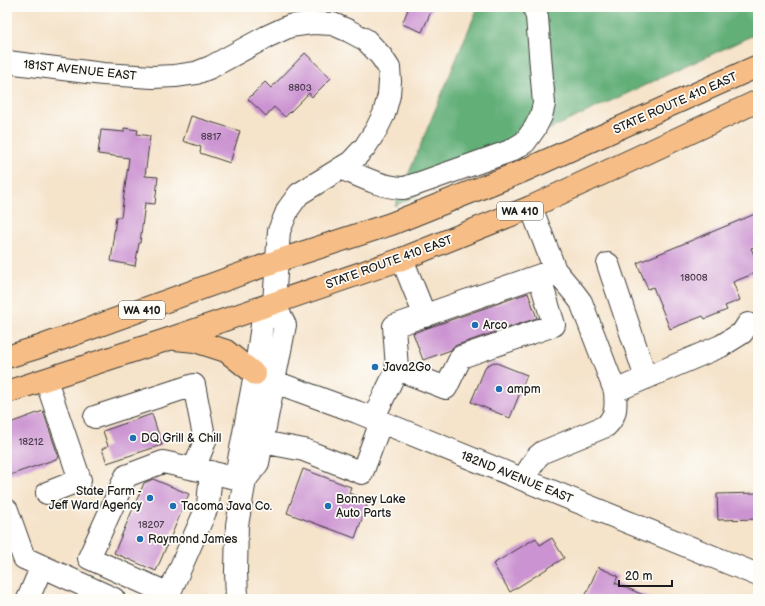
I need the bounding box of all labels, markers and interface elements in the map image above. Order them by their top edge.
street label: 181ST AVENUE EAST [23,57,138,84]
street label: STATE ROUTE 410 EAST [611,69,740,138]
house number: 8803 [288,82,312,94]
house number: 8817 [201,131,221,143]
road number: WA 410 [497,202,543,220]
street label: STATE ROUTE 410 EAST [324,232,455,292]
house number: 18008 [680,272,708,284]
road number: WA 410 [119,301,165,319]
place label: Arco [483,318,508,333]
marker: Arco [470,320,480,330]
place label: Java2Go [383,360,431,375]
marker: Java2Go [370,362,380,372]
place label: ampm [507,382,541,397]
marker: ampm [494,384,504,394]
place label: DQ Grill & Chill [141,431,221,446]
marker: DQ Grill & Chill [128,433,138,443]
house number: 18212 [18,436,44,448]
street label: 182ND AVENUE EAST [458,448,576,507]
place label: State Farm - Jeff Ward Agency [49,484,143,513]
place label: Bonney Lake Auto Parts [336,492,406,521]
marker: State Farm - Jeff Ward Agency [145,493,155,503]
place label: Tacoma Java Co. [181,499,272,514]
marker: Tacoma Java Co. [168,501,178,511]
marker: Bonney Lake Auto Parts [323,501,333,511]
house number: 18207 [138,519,164,531]
place label: Raymond James [148,532,238,547]
marker: Raymond James [135,534,145,544]
scale bar [619,562,672,588]
text: 20 m [625,569,652,584]

